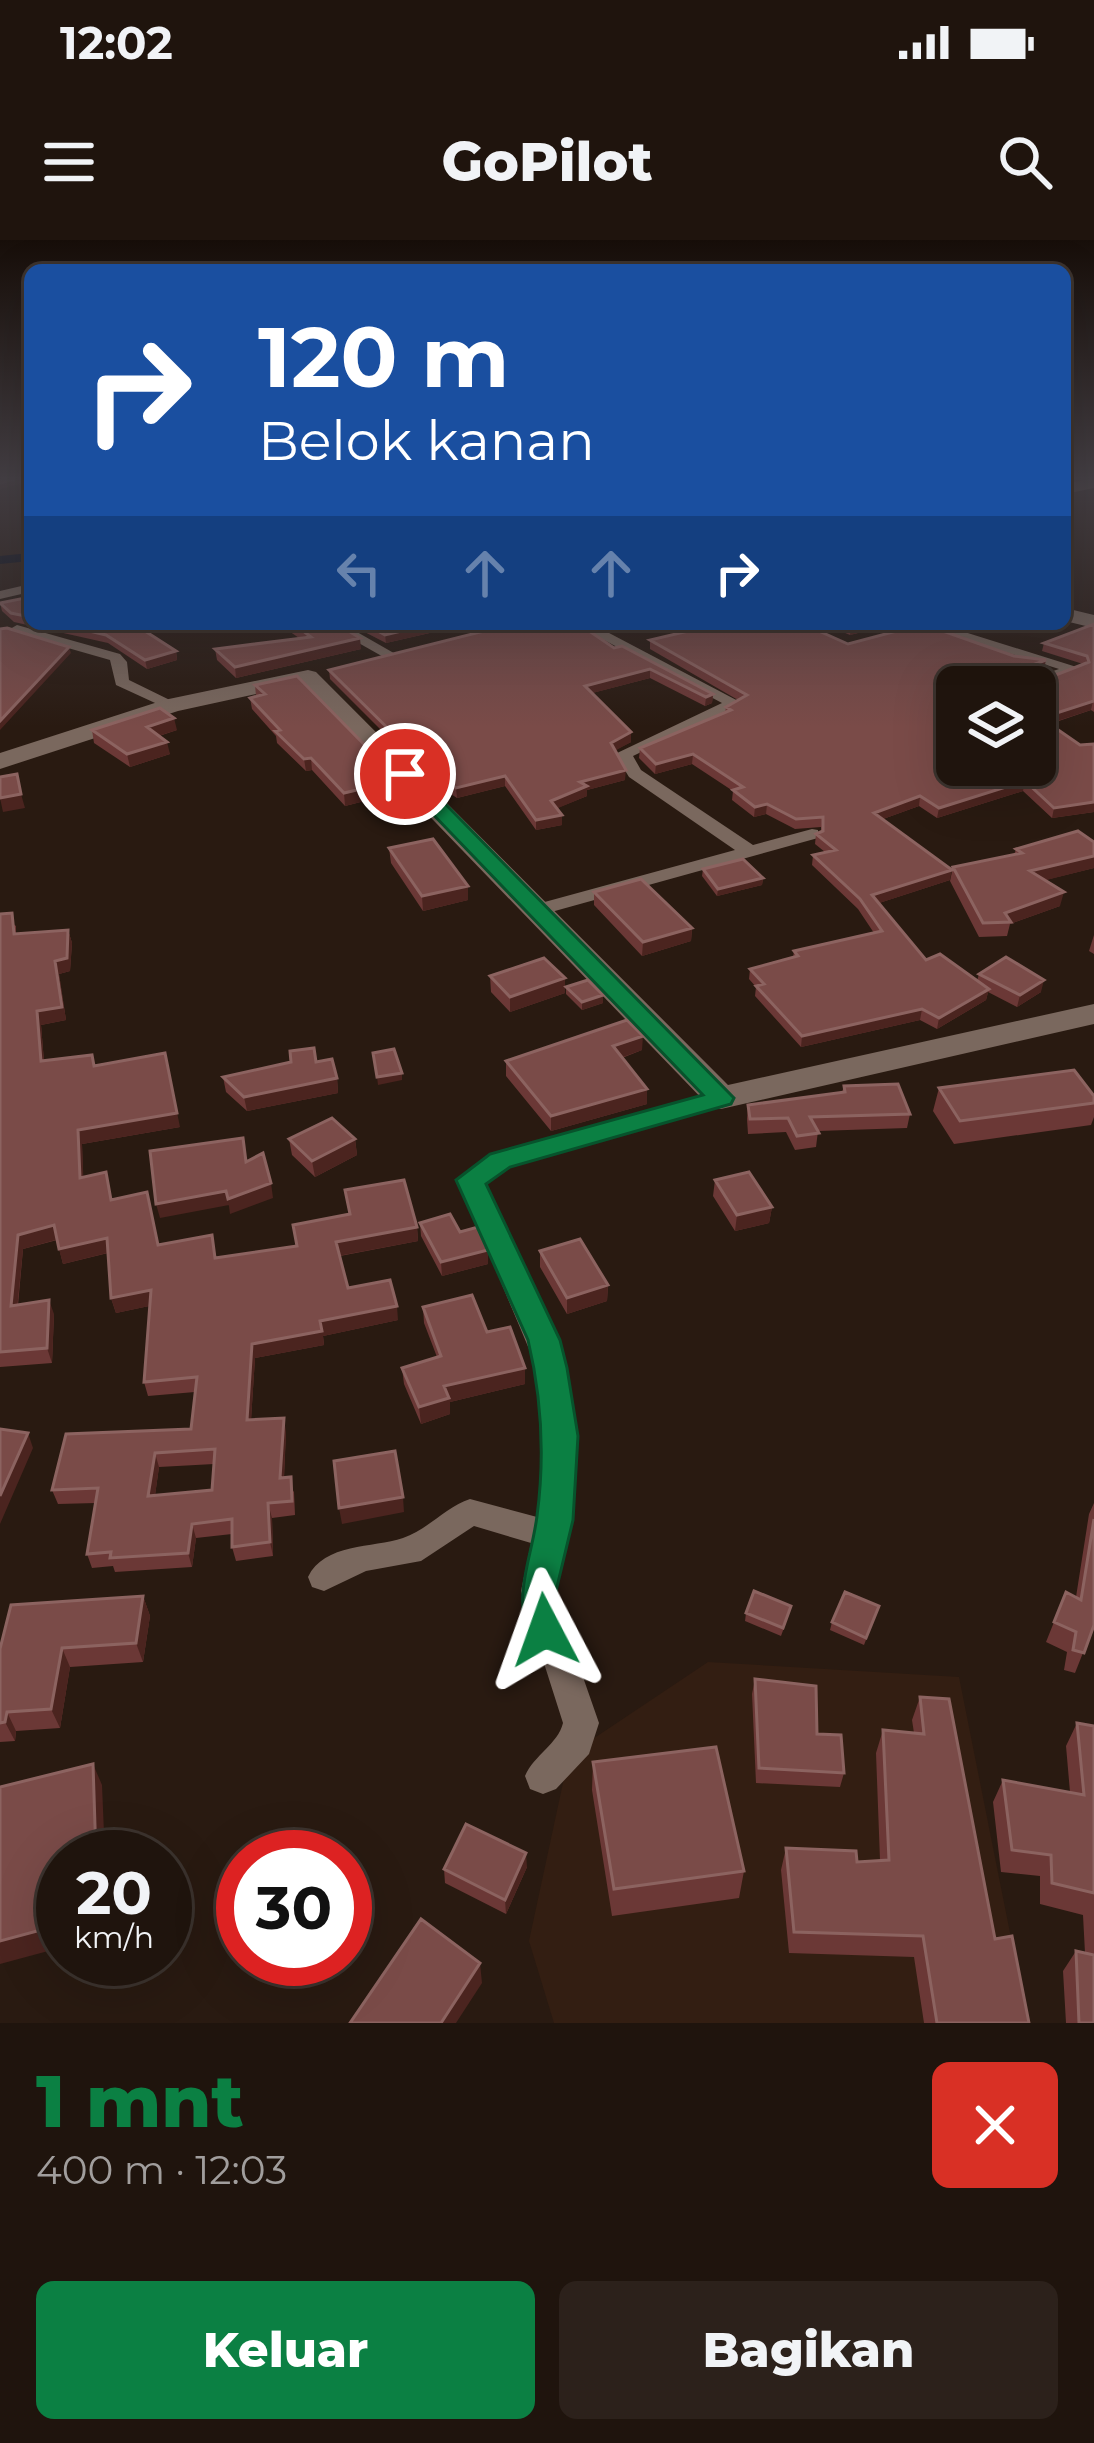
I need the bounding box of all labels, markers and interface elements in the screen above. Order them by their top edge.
text: 12:02 [60,15,173,70]
icon: menu [36,129,102,195]
text: GoPilot [441,129,653,195]
icon: search [992,129,1058,195]
text: 120 m [258,306,509,408]
icon: right [60,312,216,468]
text: Belok kanan [258,408,595,474]
icon: left [326,540,392,606]
icon: ahead [452,540,518,606]
icon: ahead [578,540,644,606]
icon: right [704,540,770,606]
map controls [936,666,1056,786]
button: layers [936,666,1056,786]
pin [354,723,456,825]
icon: arrive [372,741,438,807]
position arrow [482,1567,608,1693]
speed limit sign: 30 [216,1830,372,1986]
text: 20 [76,1856,152,1929]
text: km/h [74,1919,154,1956]
text: 1 mnt [36,2057,244,2145]
button: close [932,2062,1058,2188]
text: 400 m · 12:03 [36,2146,287,2194]
button: Keluar [36,2281,535,2419]
button: Bagikan [559,2281,1058,2419]

